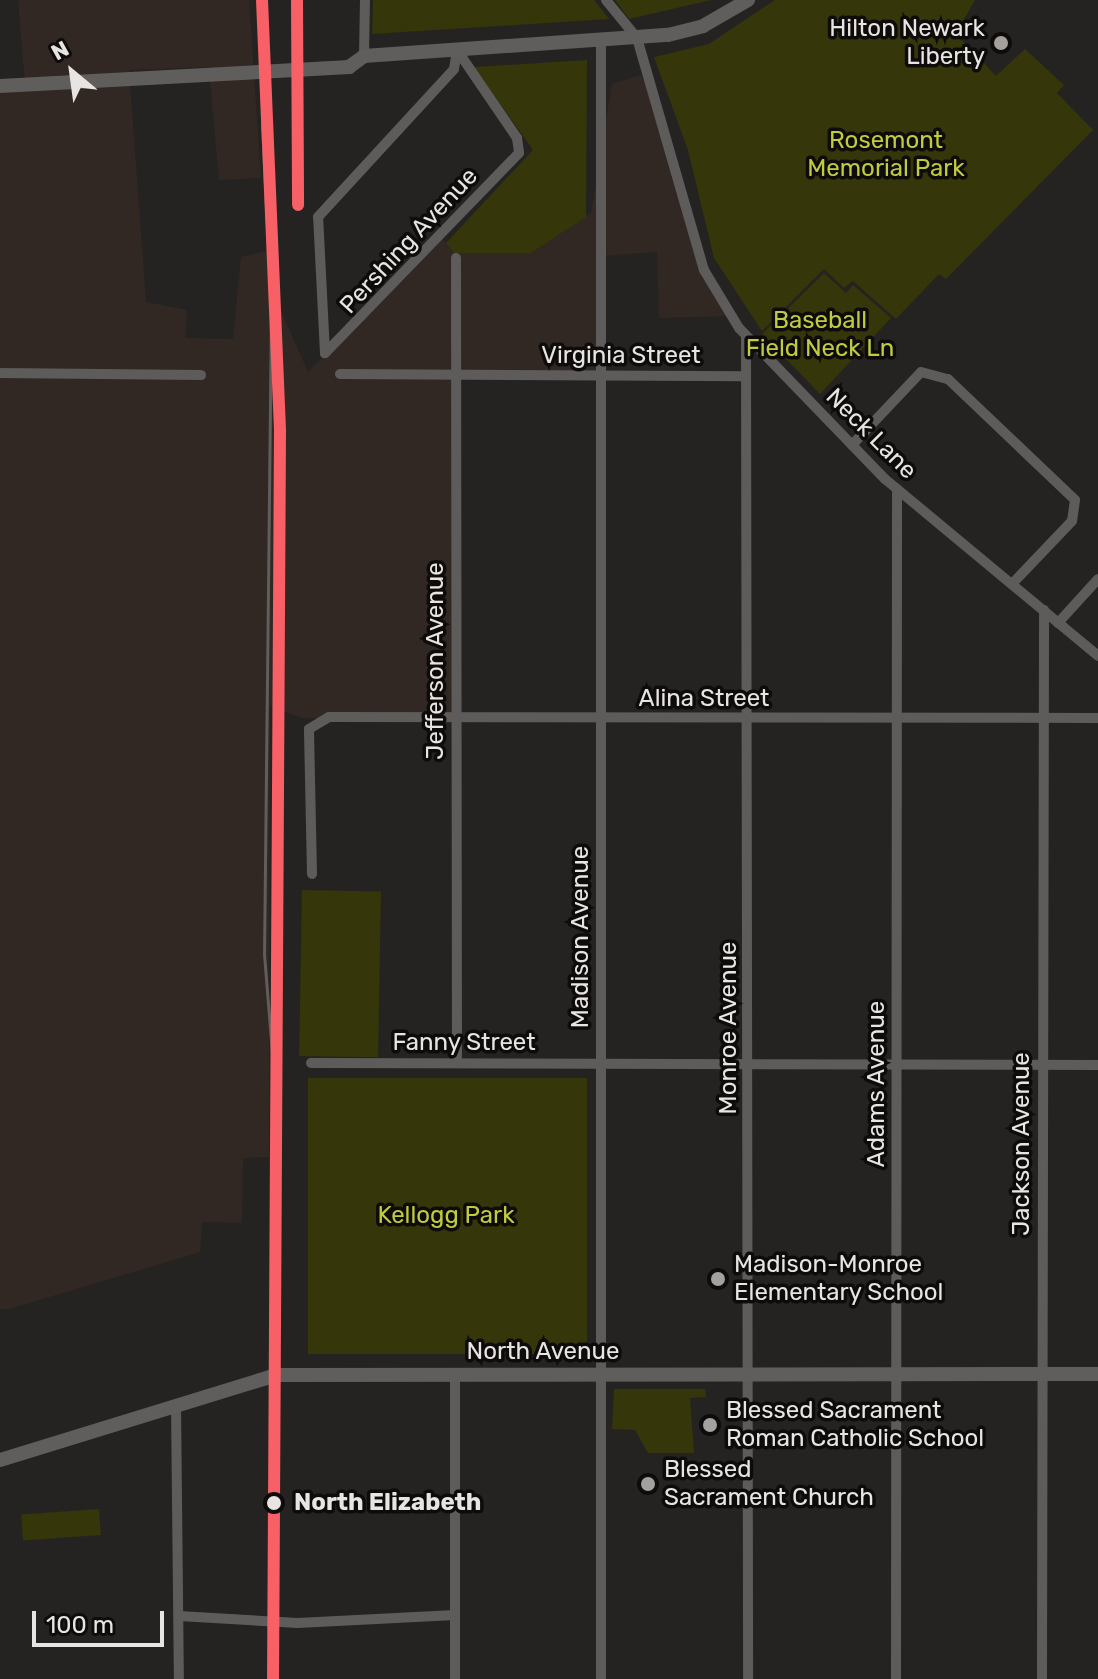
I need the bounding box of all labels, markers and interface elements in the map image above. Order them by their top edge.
place label: Hilton Newark Liberty [829,15,985,71]
north arrow [32,32,112,112]
marker: Hilton Newark Liberty [992,34,1010,52]
text: N [47,35,74,66]
park label: Rosemont Memorial Park [807,127,965,183]
street label: Pershing Avenue [334,162,484,320]
park label: Baseball Field Neck Ln [746,307,894,363]
street label: Virginia Street [541,342,701,370]
street label: Neck Lane [820,383,922,485]
street label: Jefferson Avenue [422,562,450,760]
street label: Alina Street [639,685,769,713]
street label: Madison Avenue [567,846,595,1028]
street label: Monroe Avenue [715,941,743,1115]
street label: Adams Avenue [863,1001,891,1167]
street label: Fanny Street [392,1029,536,1057]
street label: Jackson Avenue [1008,1052,1036,1236]
park label: Kellogg Park [377,1202,515,1230]
place label: Madison-Monroe Elementary School [734,1251,944,1307]
marker: Madison-Monroe Elementary School [709,1270,727,1288]
street label: North Avenue [466,1338,620,1366]
place label: Blessed Sacrament Roman Catholic School [726,1397,984,1453]
marker: Blessed Sacrament Roman Catholic School [701,1416,719,1434]
place label: Blessed Sacrament Church [664,1456,874,1512]
marker: Blessed Sacrament Church [639,1475,657,1493]
place label: North Elizabeth [294,1489,481,1517]
marker: North Elizabeth [261,1490,287,1516]
scale bar [36,1595,168,1645]
text: 100 m [46,1611,114,1639]

